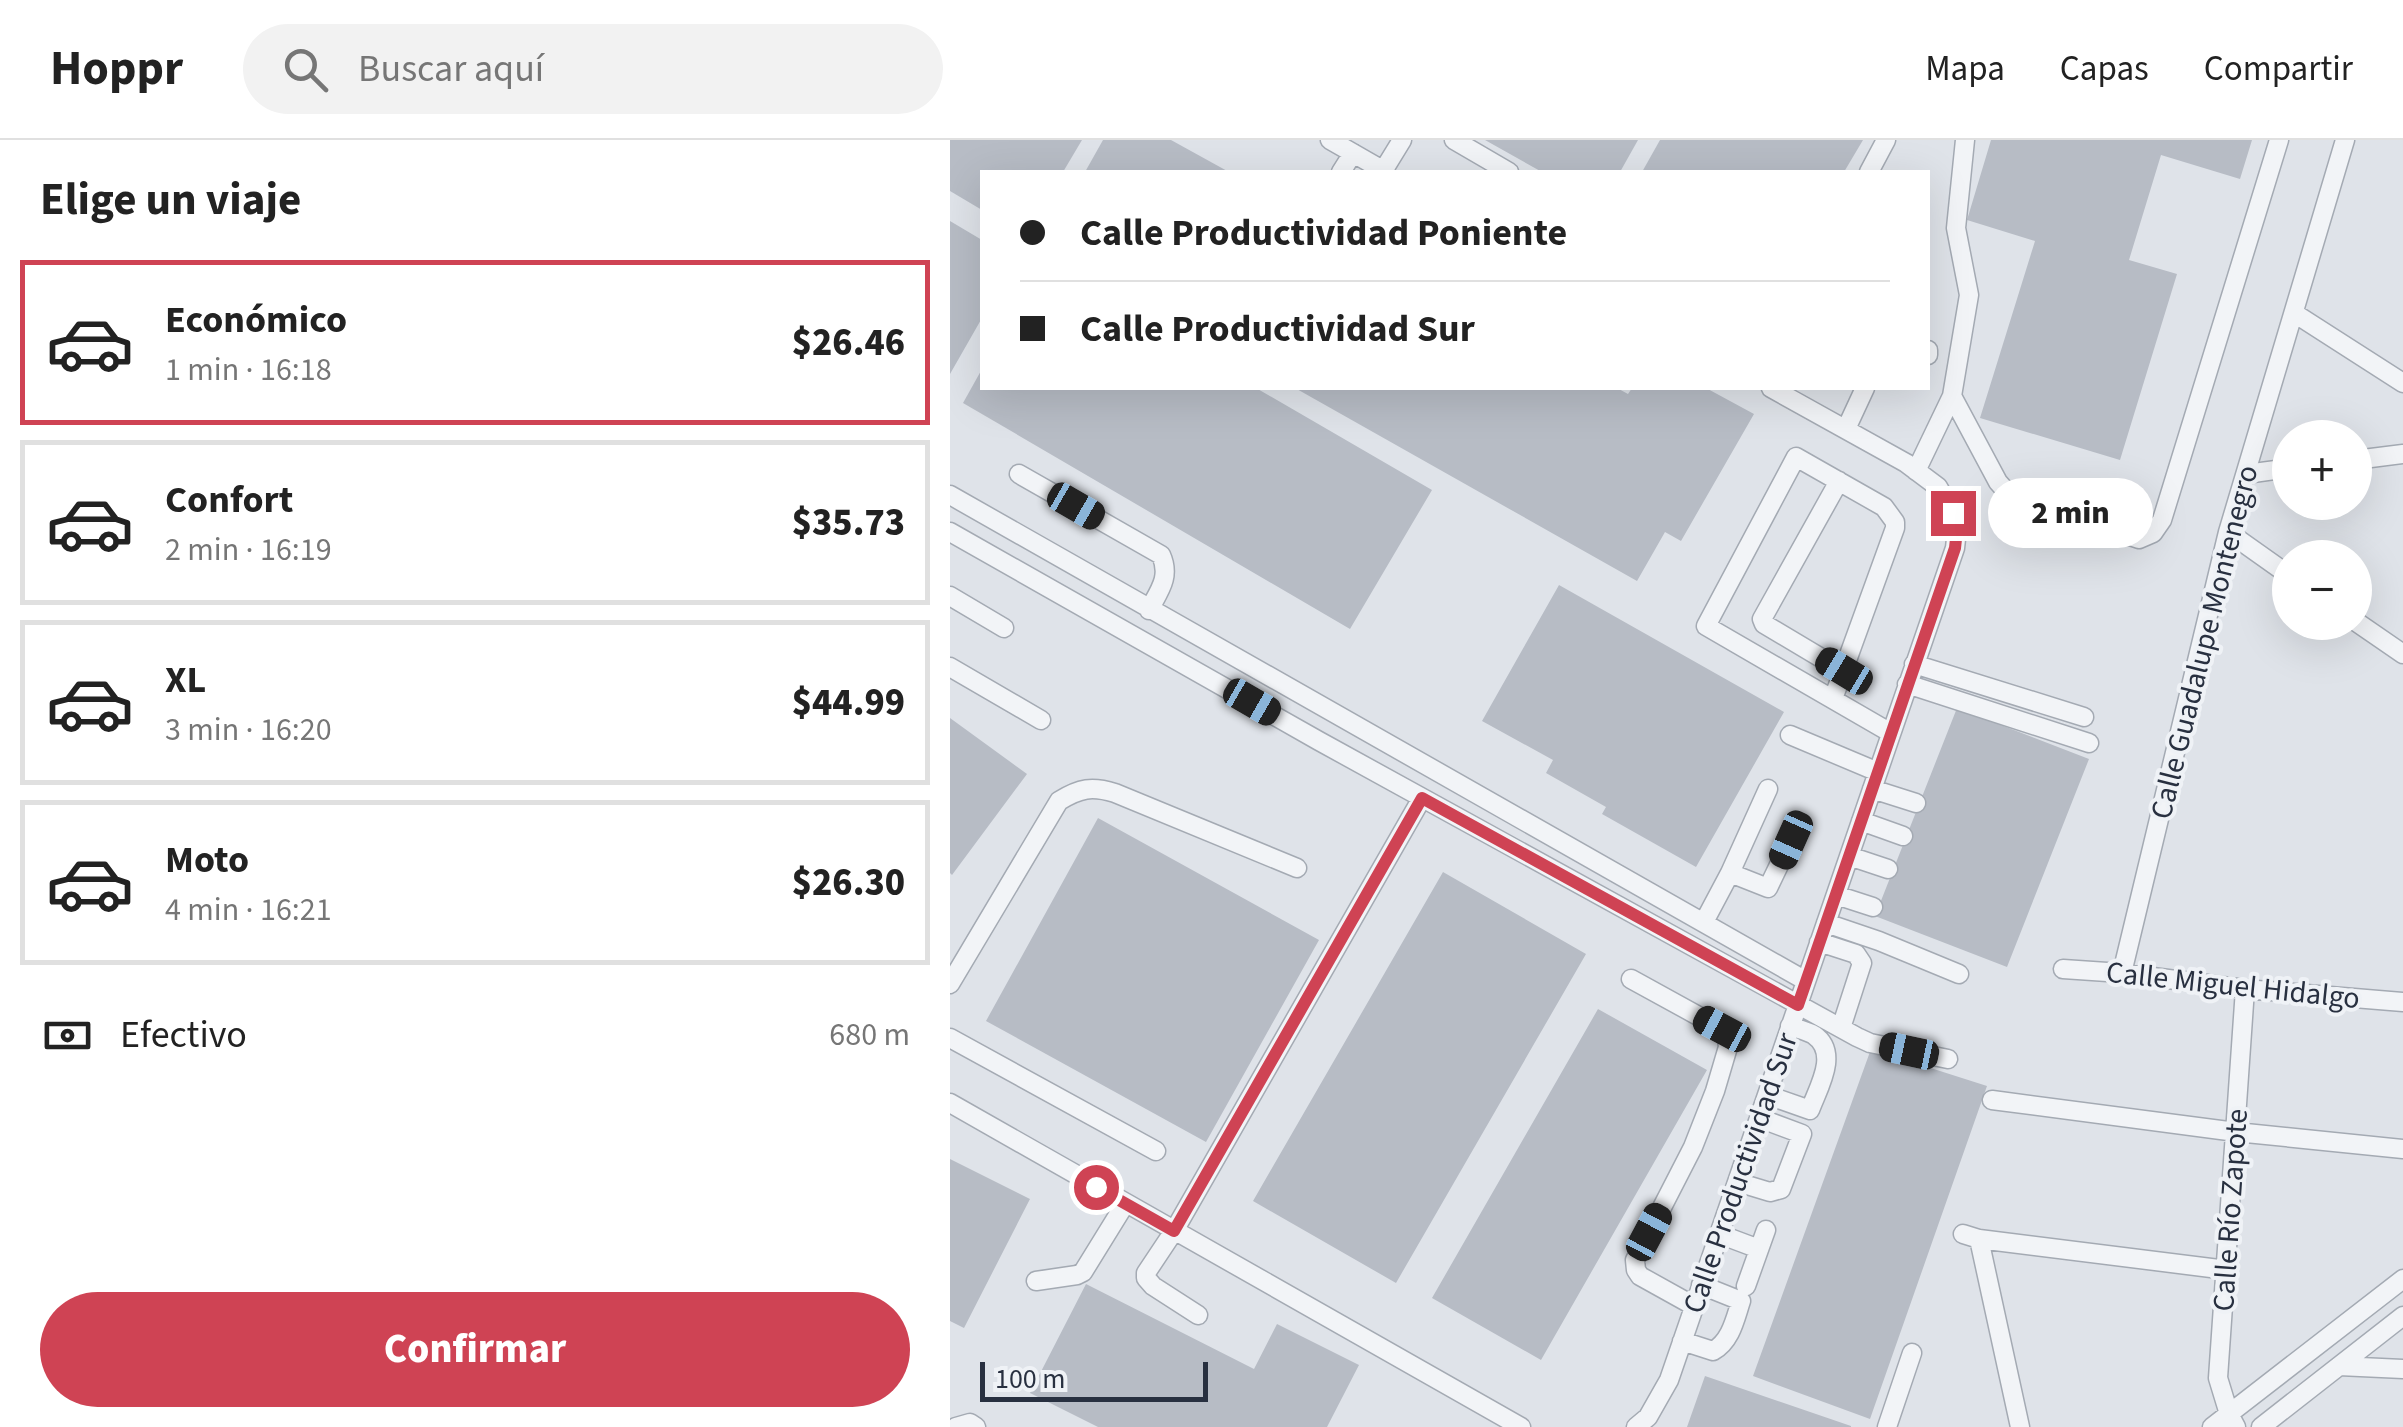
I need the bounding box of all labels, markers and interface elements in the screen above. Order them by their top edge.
search box [243,24,943,114]
text: Hoppr [50,35,183,103]
icon: search [278,42,333,97]
text: Buscar aquí [358,42,544,96]
text: Mapa [1925,44,2005,94]
text: Capas [2060,44,2149,94]
text: Compartir [2204,44,2353,94]
text: Elige un viaje [40,168,301,232]
text: Calle Productividad Poniente [1080,206,1567,260]
text: Económico [165,293,347,347]
icon: car [45,298,135,388]
text: Calle Productividad Sur [1080,302,1475,356]
text: $26.46 [792,316,905,370]
text: 1 min · 16:18 [165,347,332,393]
map controls [2272,420,2372,640]
button: + [2272,420,2372,520]
street label: Calle Guadalupe Montenegro [2140,461,2269,824]
text: Confort [165,473,293,527]
icon: car [45,478,135,568]
car [1043,478,1109,534]
callout: 2 min [1988,478,2153,548]
text: 2 min [2031,490,2110,536]
route end [1931,491,1976,536]
text: $35.73 [792,496,905,550]
text: 2 min · 16:19 [165,527,332,573]
button: − [2272,540,2372,640]
car [1811,643,1877,699]
text: XL [165,653,206,707]
icon: car [45,658,135,748]
car [1219,674,1285,730]
text: $44.99 [792,676,905,730]
text: 3 min · 16:20 [165,707,332,753]
car [1765,806,1817,874]
text: Moto [165,833,249,887]
icon: car [45,838,135,928]
text: $26.30 [792,856,905,910]
text: 4 min · 16:21 [165,887,332,933]
street label: Calle Miguel Hidalgo [2104,951,2362,1020]
car [1688,1002,1756,1056]
icon: cash [40,1008,95,1063]
text: Efectivo [120,1008,247,1062]
text: 680 m [829,1012,910,1058]
street label: Calle Productividad Sur [1672,1027,1809,1319]
car [1877,1030,1941,1072]
street label: Calle Río Zapote [2202,1107,2259,1313]
route start [1074,1165,1119,1210]
car [1622,1198,1676,1266]
button: Confirmar [40,1292,910,1407]
scale bar [980,1357,1208,1402]
text: 100 m [995,1359,1066,1399]

